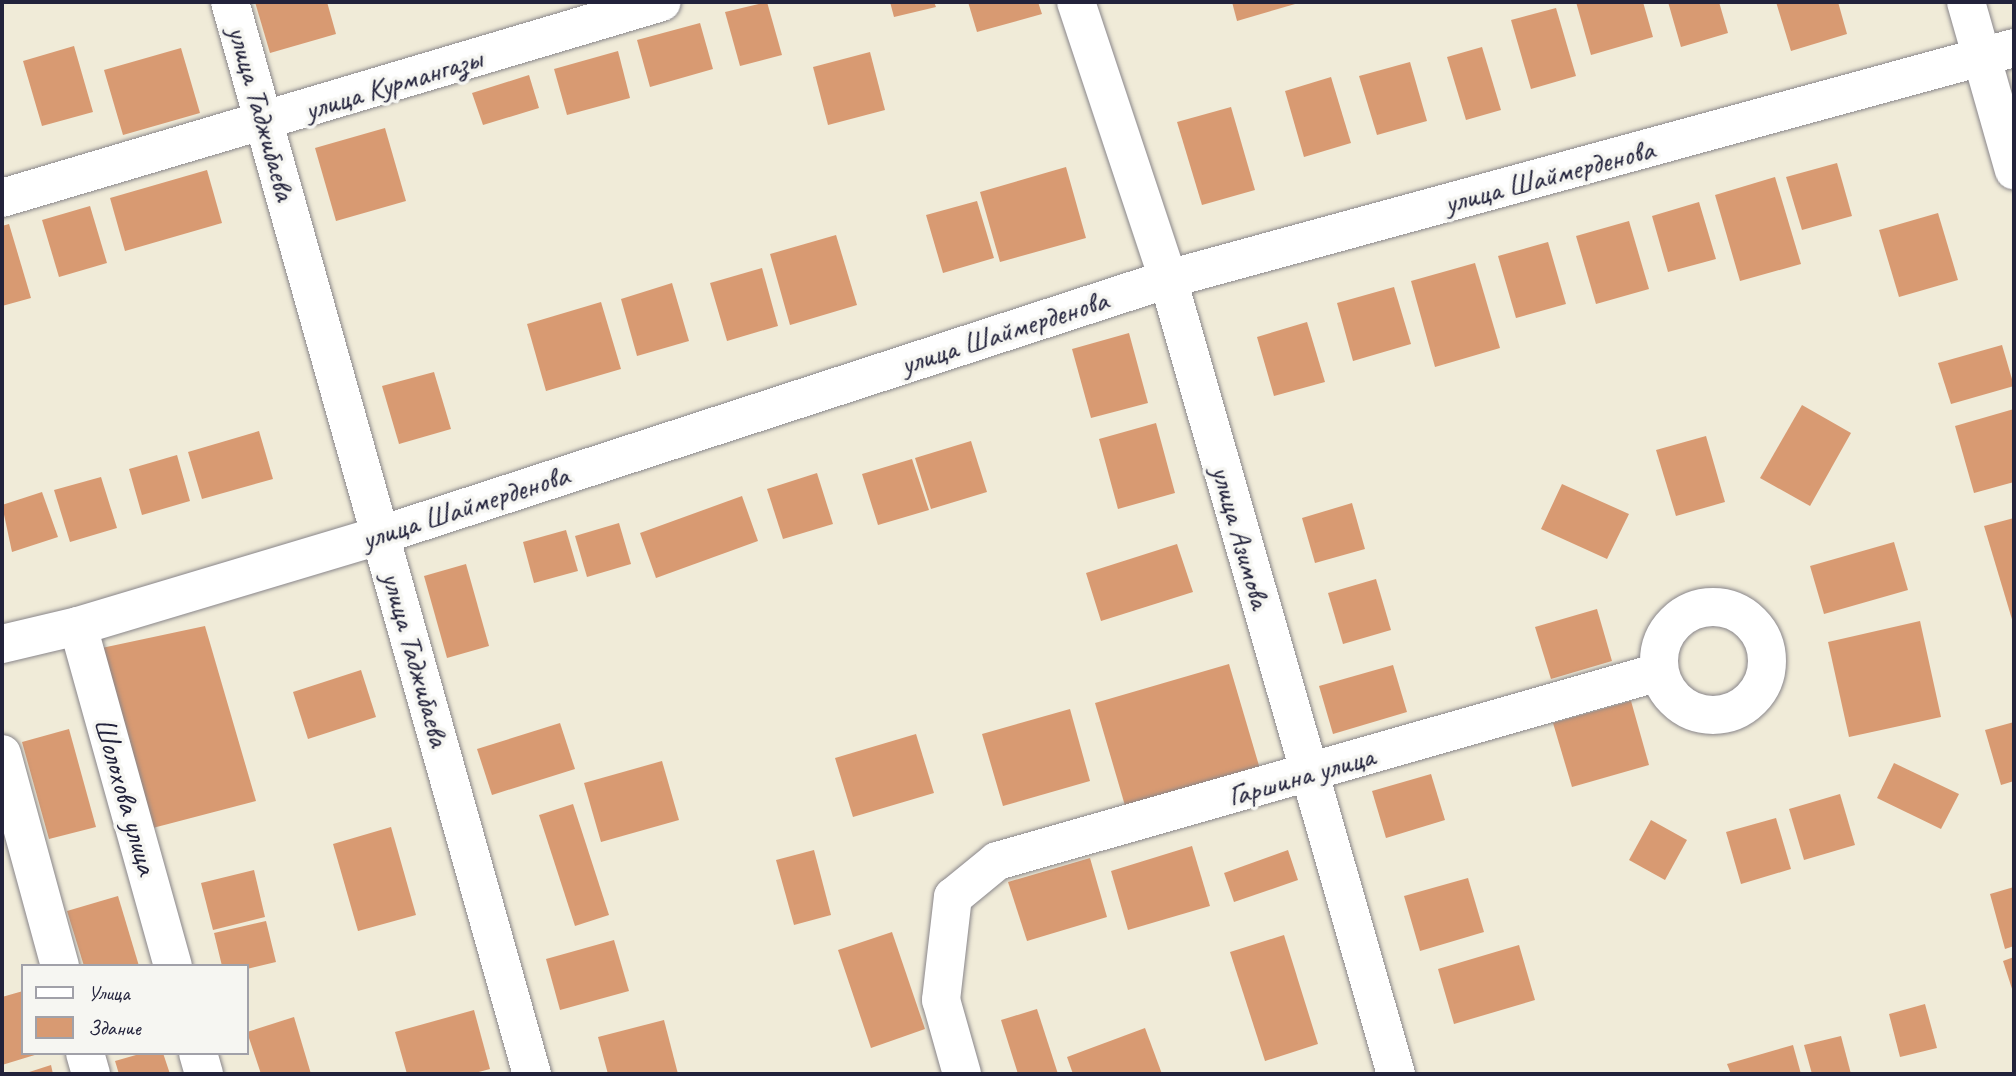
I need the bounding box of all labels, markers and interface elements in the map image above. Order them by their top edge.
street label: улица Таджибаева [220,21,304,205]
street label: улица Курмангазы [298,39,488,129]
street label: улица Шаймерденова [1440,131,1658,221]
street label: улица Шаймерденова [896,282,1112,382]
street label: улица Шаймерденова [357,457,573,557]
street label: улица Азимова [1203,461,1279,613]
street label: улица Таджибаева [374,567,458,751]
street label: Шолохова улица [86,713,166,879]
street label: Гаршина улица [1224,738,1378,814]
legend [21,964,248,1055]
text: Улица [88,980,130,1006]
text: Здание [88,1015,141,1041]

